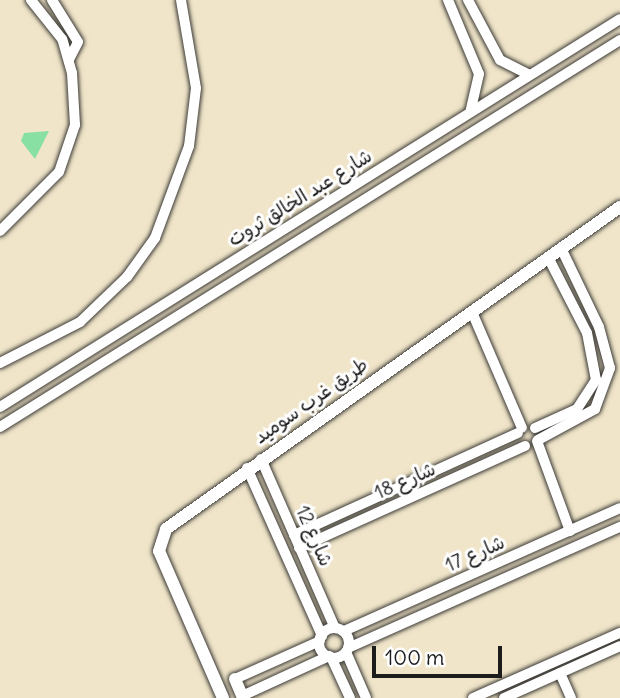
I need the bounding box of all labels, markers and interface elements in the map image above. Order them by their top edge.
street label: شارع عبد الخالق ثروت [224,145,376,251]
street label: طريق غرب سوميد [250,353,372,449]
street label: شارع 18 [371,458,439,504]
street label: شارع 12 [291,502,337,570]
street label: شارع 17 [442,531,508,577]
scale bar [375,632,504,676]
text: 100 m [385,644,444,671]

